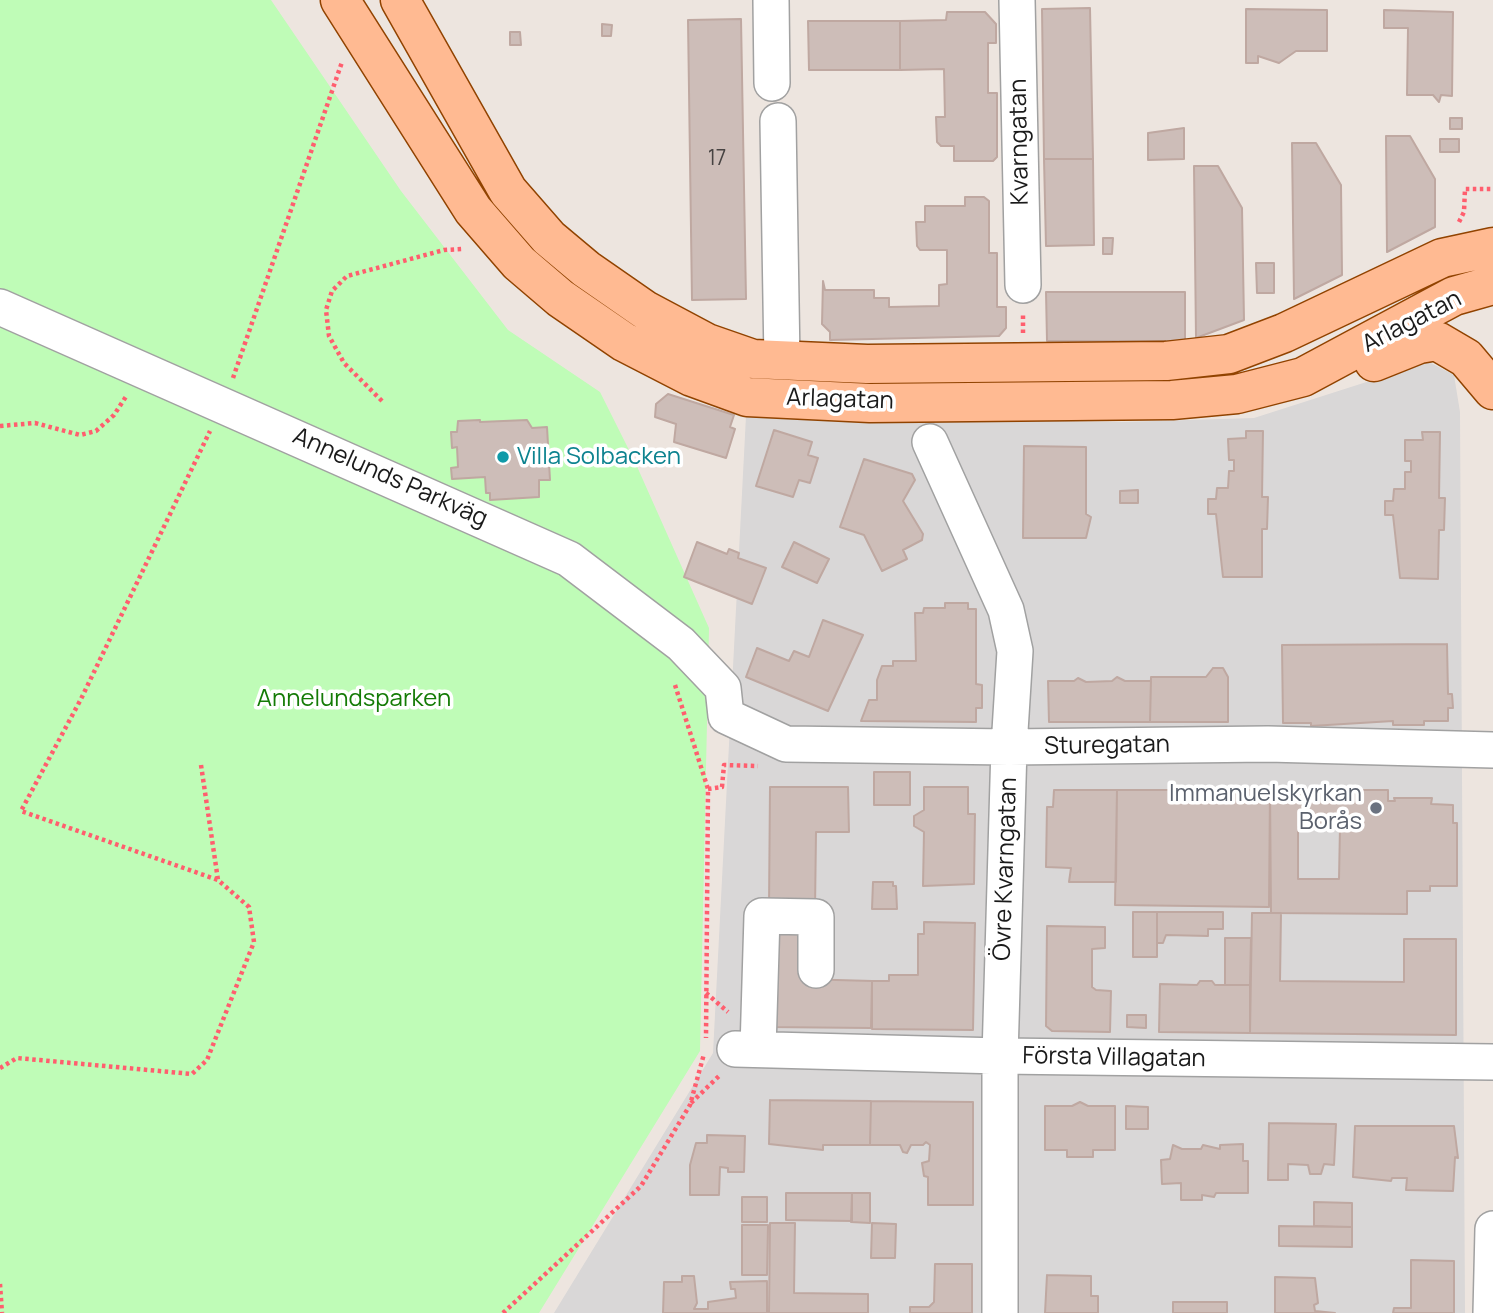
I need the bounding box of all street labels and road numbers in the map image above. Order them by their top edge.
street label: Kvarngatan [1004,78,1036,206]
street label: Arlagatan [1358,285,1466,359]
street label: Arlagatan [786,384,894,416]
street label: Annelunds Parkväg [288,422,492,534]
street label: Sturegatan [1044,731,1170,761]
street label: Övre Kvarngatan [988,777,1024,961]
street label: Första Villagatan [1022,1042,1206,1074]

